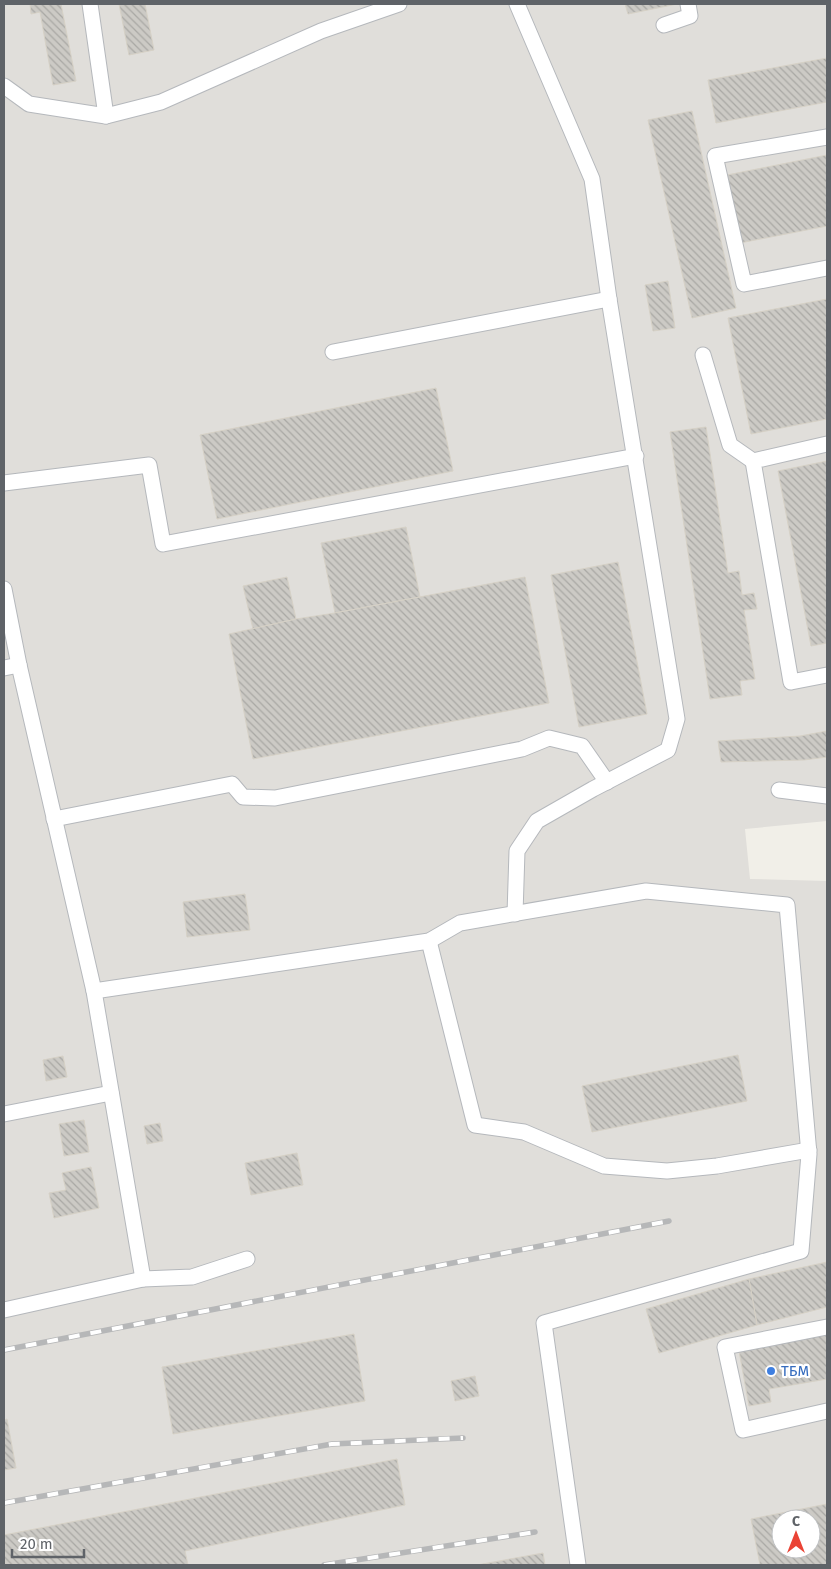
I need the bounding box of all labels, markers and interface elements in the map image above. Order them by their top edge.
place label: ТБМ [781,1362,809,1380]
marker: ТБМ [765,1365,777,1377]
north arrow [771,1509,821,1559]
text: С [792,1513,800,1530]
scale bar [12,1526,85,1558]
text: 20 m [20,1535,53,1553]

